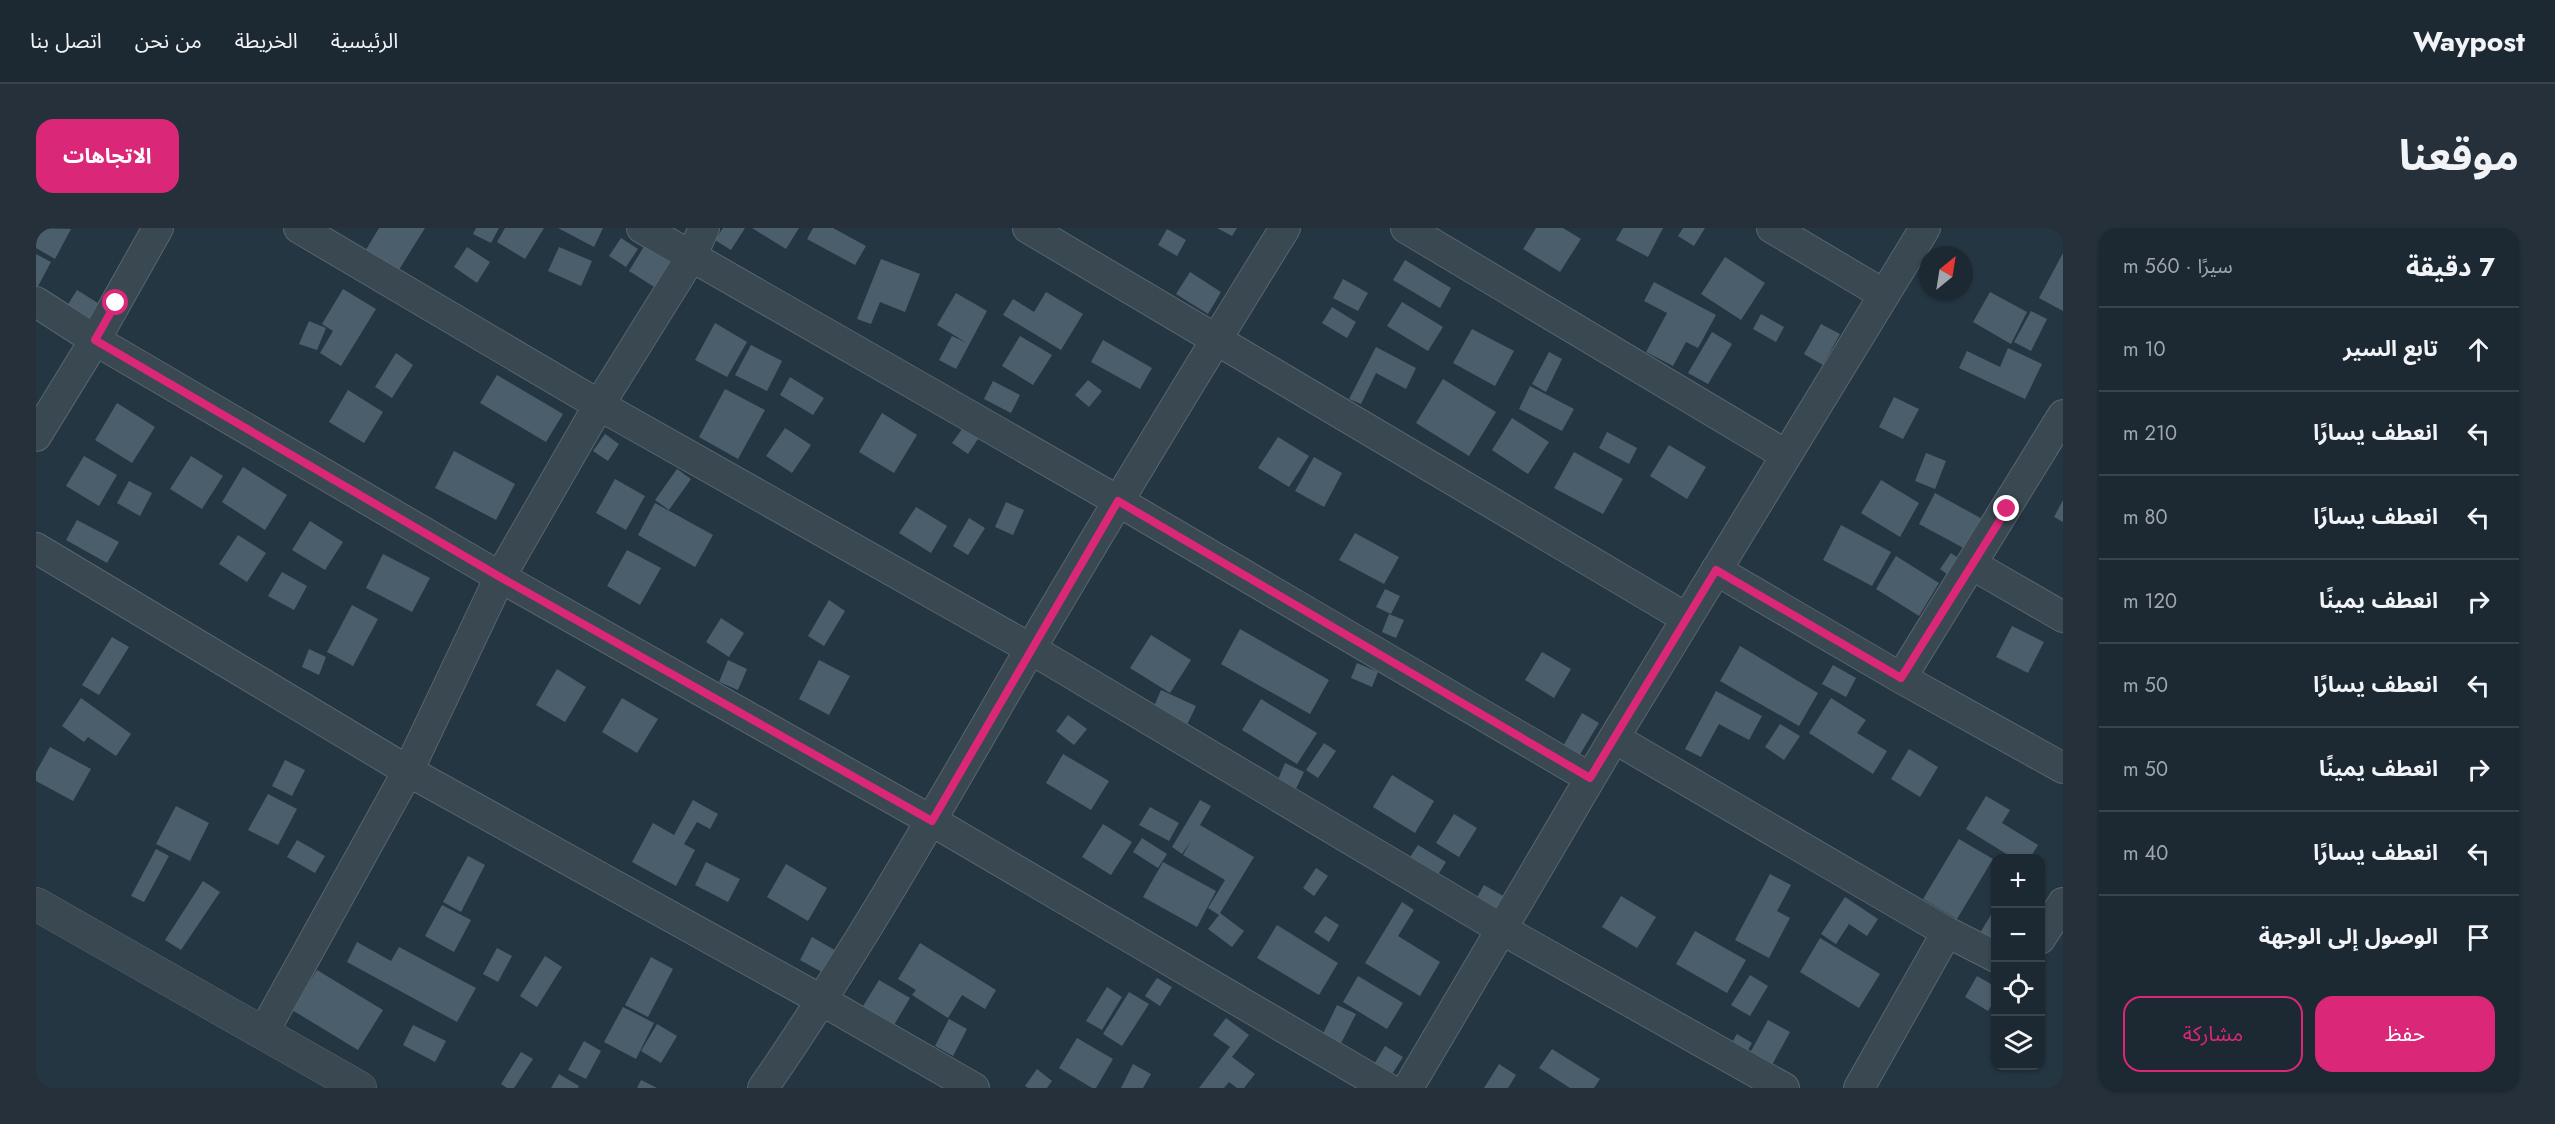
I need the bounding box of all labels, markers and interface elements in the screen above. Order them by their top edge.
text: Waypost [2413,21,2525,62]
text: اتصل بنا [30,26,102,56]
text: من نحن [135,26,202,56]
text: الخريطة [235,26,298,56]
text: الرئيسية [331,26,398,56]
button: الاتجاهات [36,119,179,193]
text: موقعنا [2399,125,2519,186]
north arrow [1919,246,1973,300]
text: 7 دقيقة [2406,248,2495,286]
text: سيرًا · 560 m [2123,252,2233,281]
route start [102,289,128,315]
text: تابع السير [2343,332,2438,364]
icon: ahead [2462,333,2495,366]
text: 10 m [2123,335,2166,364]
text: انعطف يسارًا [2313,416,2438,448]
icon: left [2462,417,2495,450]
text: 210 m [2123,419,2177,448]
route end [1993,495,2019,521]
text: انعطف يسارًا [2313,500,2438,532]
icon: left [2462,501,2495,534]
text: 80 m [2123,503,2168,532]
text: انعطف يمينًا [2319,584,2438,616]
icon: right [2462,585,2495,618]
text: 120 m [2123,587,2177,616]
text: انعطف يسارًا [2313,668,2438,700]
icon: left [2462,669,2495,702]
text: 50 m [2123,671,2168,700]
text: انعطف يمينًا [2319,752,2438,784]
icon: right [2462,753,2495,786]
text: 50 m [2123,755,2168,784]
text: انعطف يسارًا [2313,836,2438,868]
icon: left [2462,837,2495,870]
text: 40 m [2123,839,2168,868]
map controls [1991,854,2045,1070]
button: + [1991,854,2045,908]
button: − [1991,908,2045,962]
text: الوصول إلى الوجهة [2259,920,2438,952]
icon: arrive [2462,921,2495,954]
button: locate [1991,962,2045,1016]
button: مشاركة [2123,996,2303,1072]
button: حفظ [2315,996,2495,1072]
button: layers [1991,1016,2045,1070]

